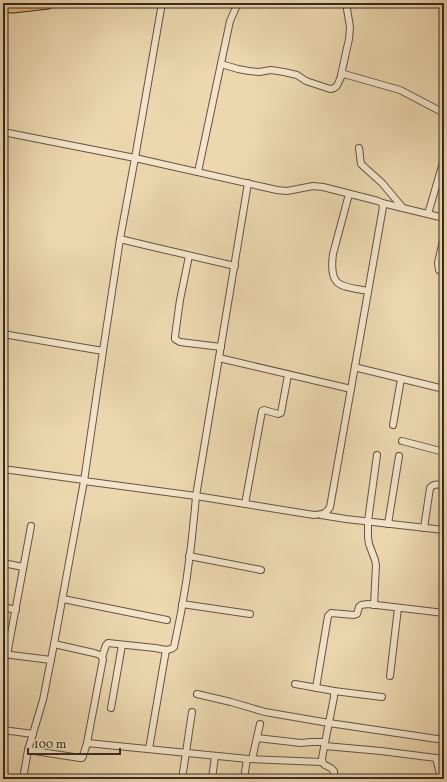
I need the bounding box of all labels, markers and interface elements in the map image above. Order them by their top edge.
scale bar [28,730,120,756]
text: 100 m [34,737,67,753]

